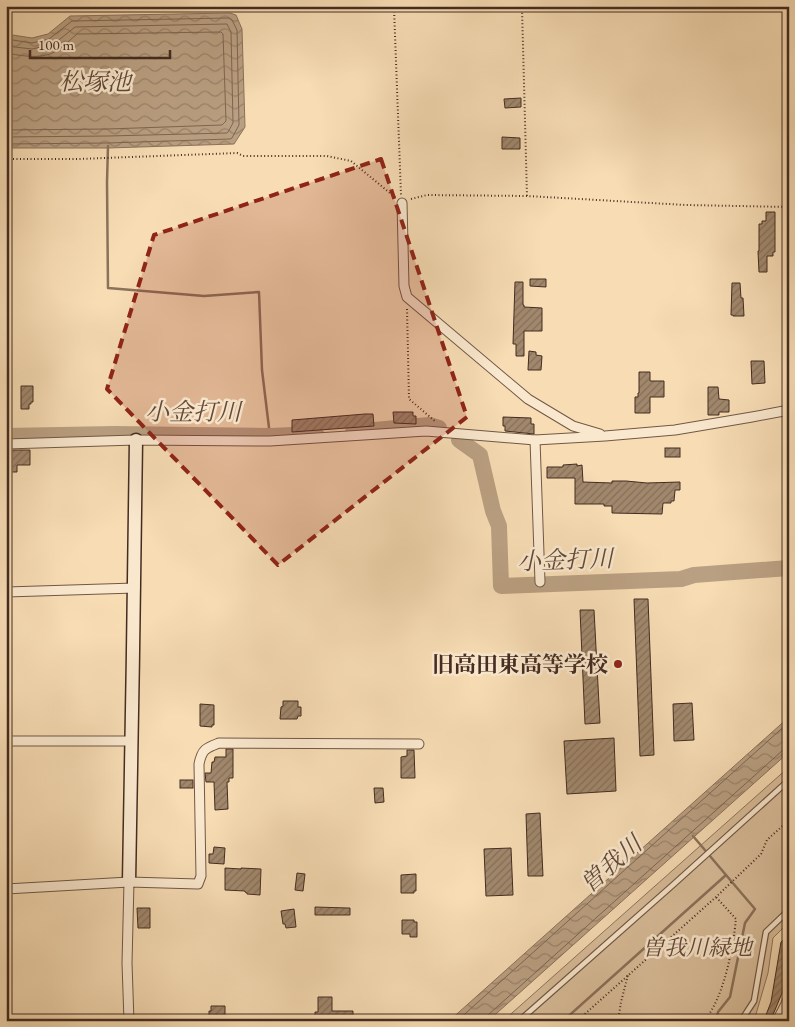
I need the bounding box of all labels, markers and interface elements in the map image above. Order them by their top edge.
scale bar [30,28,170,60]
text: 100 m [38,35,75,54]
water label: 松塚池 [59,66,134,97]
water label: 小金打川 [145,396,244,427]
water label: 小金打川 [516,542,616,577]
place label: 旧高田東高等学校 [432,650,608,679]
marker: 旧高田東高等学校 [612,658,624,670]
water label: 曽我川 [573,826,650,899]
park label: 曽我川緑地 [642,933,754,962]

